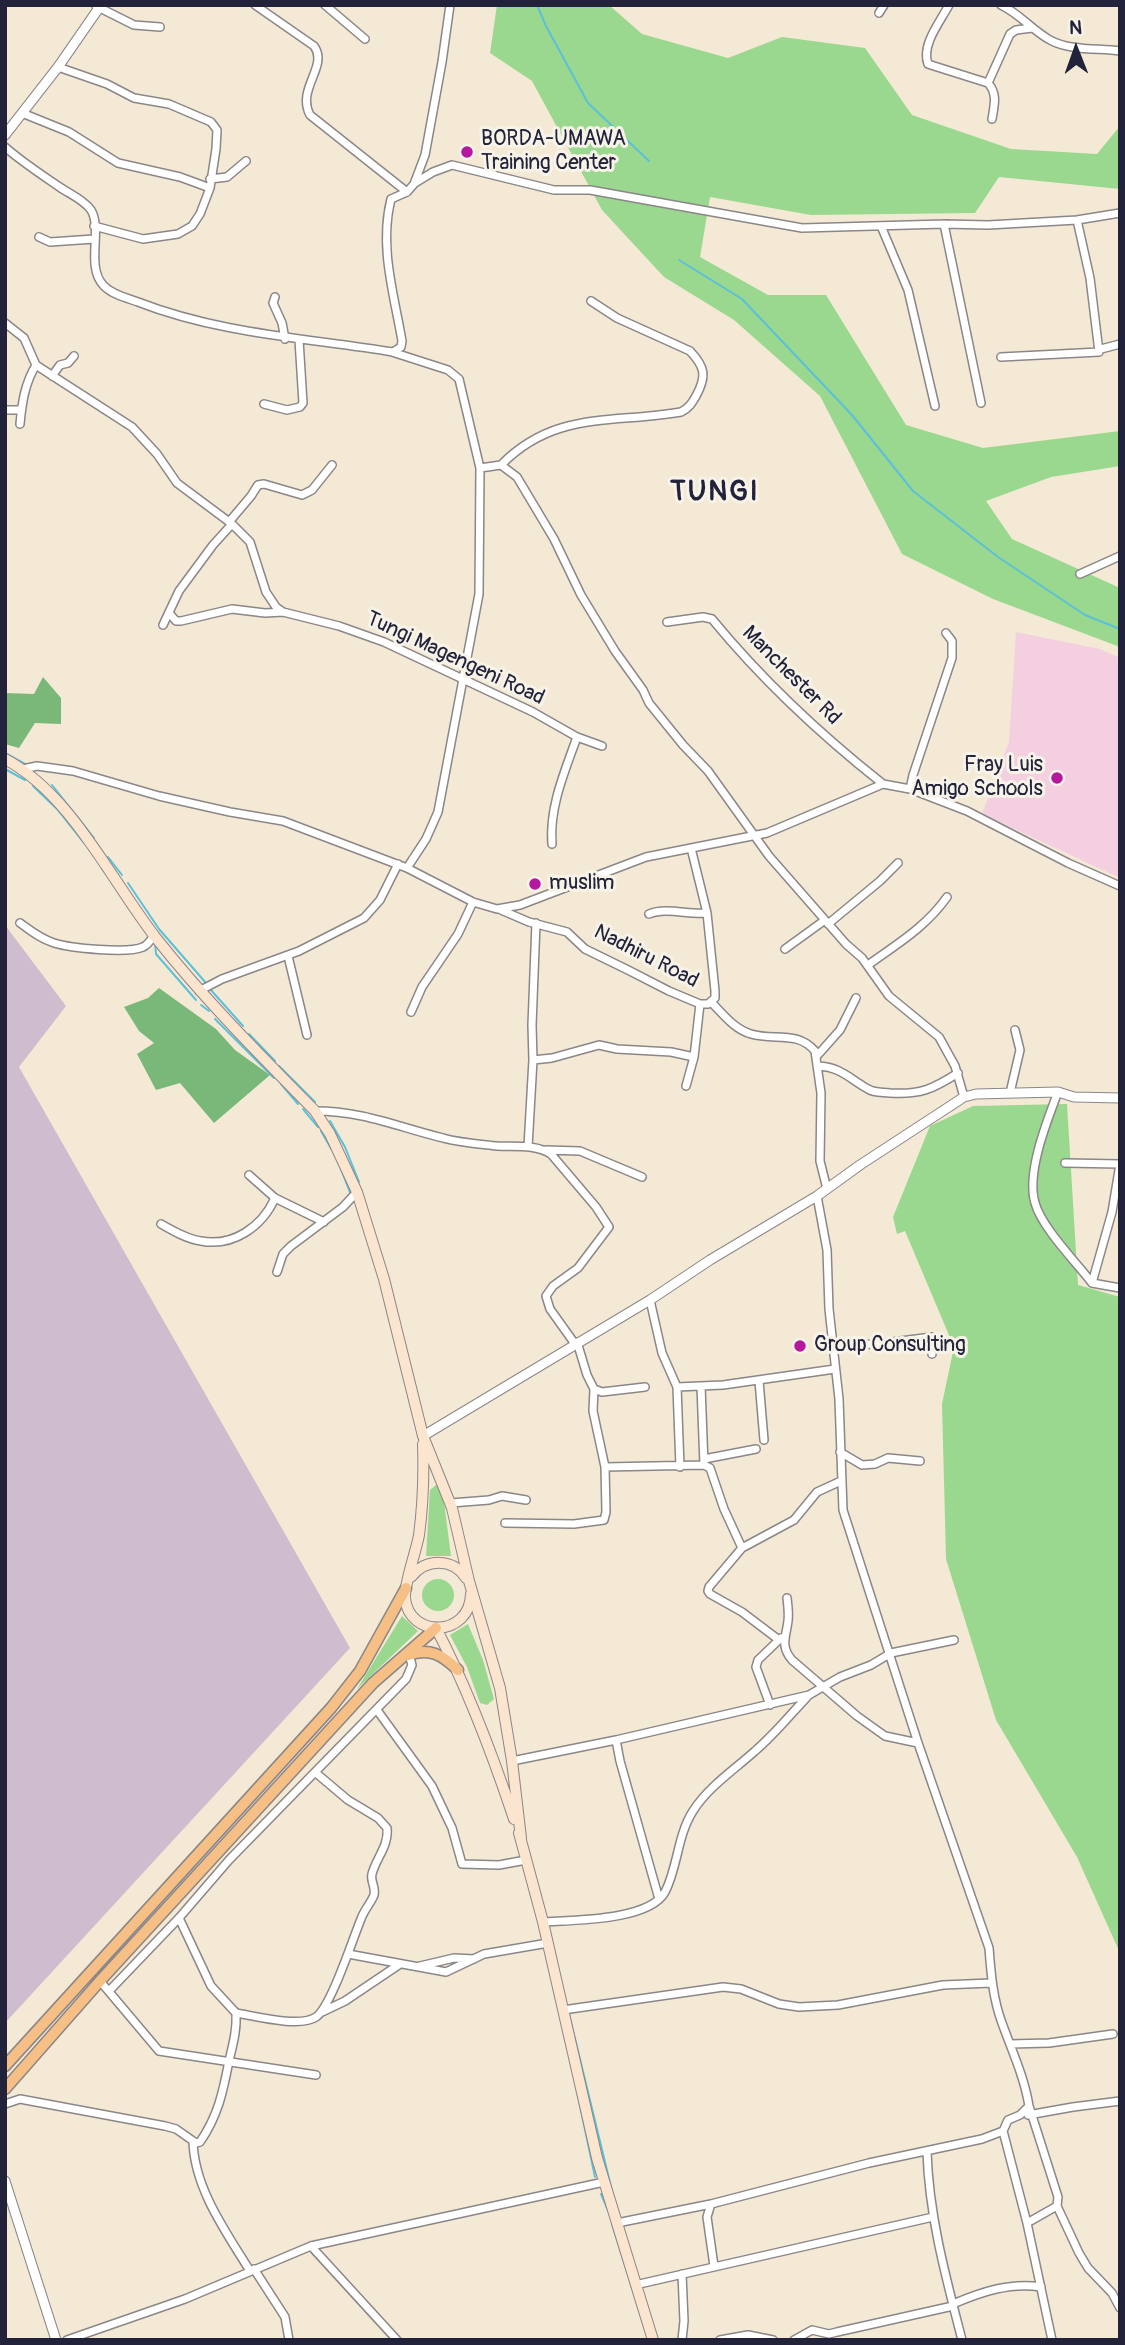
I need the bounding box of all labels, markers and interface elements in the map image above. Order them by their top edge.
north arrow [1041,14,1111,84]
text: N [1069,16,1082,40]
place label: BORDA-UMAWA Training Center [481,127,626,177]
marker: BORDA-UMAWA Training Center [459,144,475,160]
district label: TUNGI [671,476,759,510]
street label: Tungi Magengeni Road [362,607,548,711]
street label: Manchester Rd [736,621,846,731]
place label: Fray Luis Amigo Schools [911,753,1043,803]
marker: Fray Luis Amigo Schools [1049,770,1065,786]
place label: muslim [549,871,614,897]
marker: muslim [527,876,543,892]
street label: Nadhiru Road [589,920,703,994]
place label: Group Consulting [814,1333,966,1359]
marker: Group Consulting [792,1338,808,1354]

